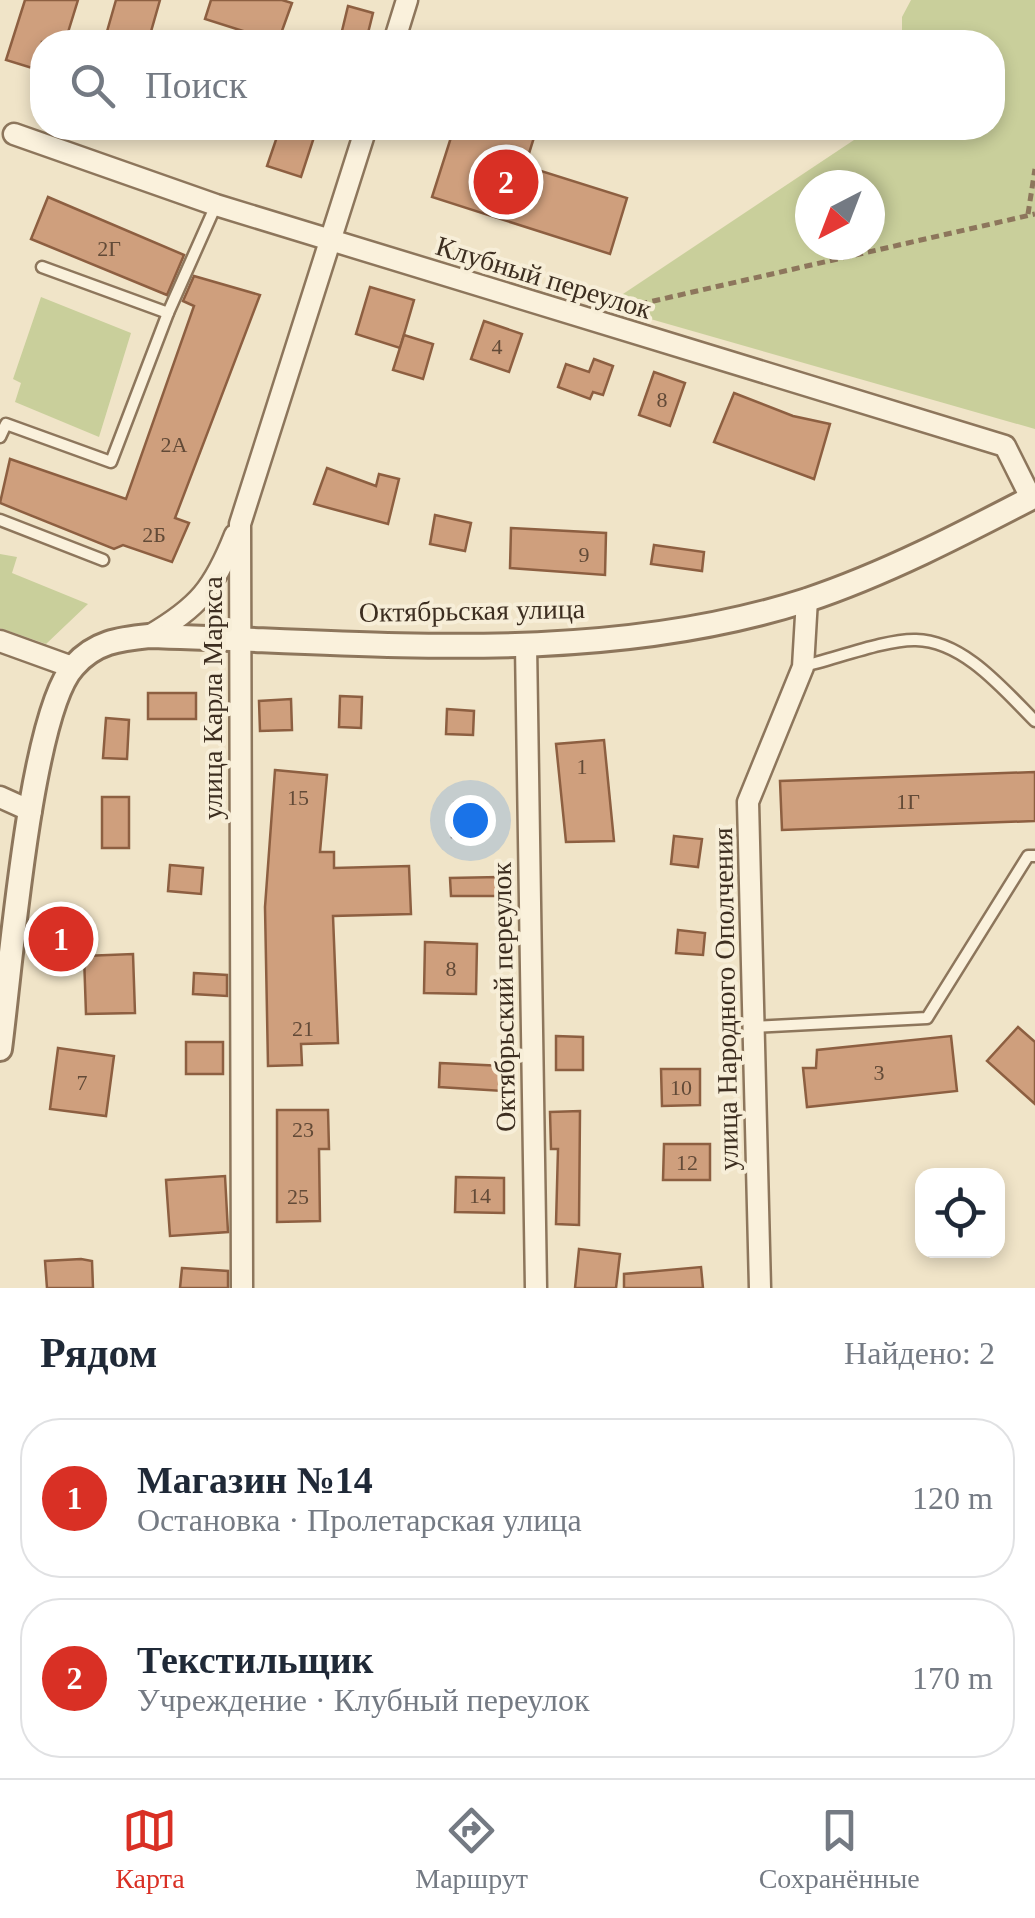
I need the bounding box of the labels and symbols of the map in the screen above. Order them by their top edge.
pin: 2 [474,144,538,220]
north arrow [795,170,885,260]
street label: Клубный переулок [432,230,656,325]
house number: 2Г [97,236,121,261]
house number: 4 [492,334,503,359]
house number: 8 [657,387,668,412]
house number: 2А [161,432,188,457]
house number: 2Б [142,522,166,547]
house number: 9 [579,542,590,567]
street label: улица Карла Маркса [197,576,228,820]
street label: Октябрьская улица [359,593,586,628]
house number: 1 [577,754,588,779]
house number: 15 [287,785,309,810]
house number: 1Г [896,789,920,814]
your location [445,795,496,846]
street label: улица Народного Ополчения [707,827,744,1171]
street label: Октябрьский переулок [486,861,521,1132]
pin: 1 [28,902,94,976]
house number: 8 [446,956,457,981]
house number: 21 [292,1016,314,1041]
house number: 3 [874,1060,885,1085]
house number: 7 [77,1070,88,1095]
house number: 10 [670,1075,692,1100]
house number: 23 [292,1117,314,1142]
house number: 12 [676,1150,698,1175]
house number: 14 [469,1183,491,1208]
house number: 25 [287,1184,309,1209]

